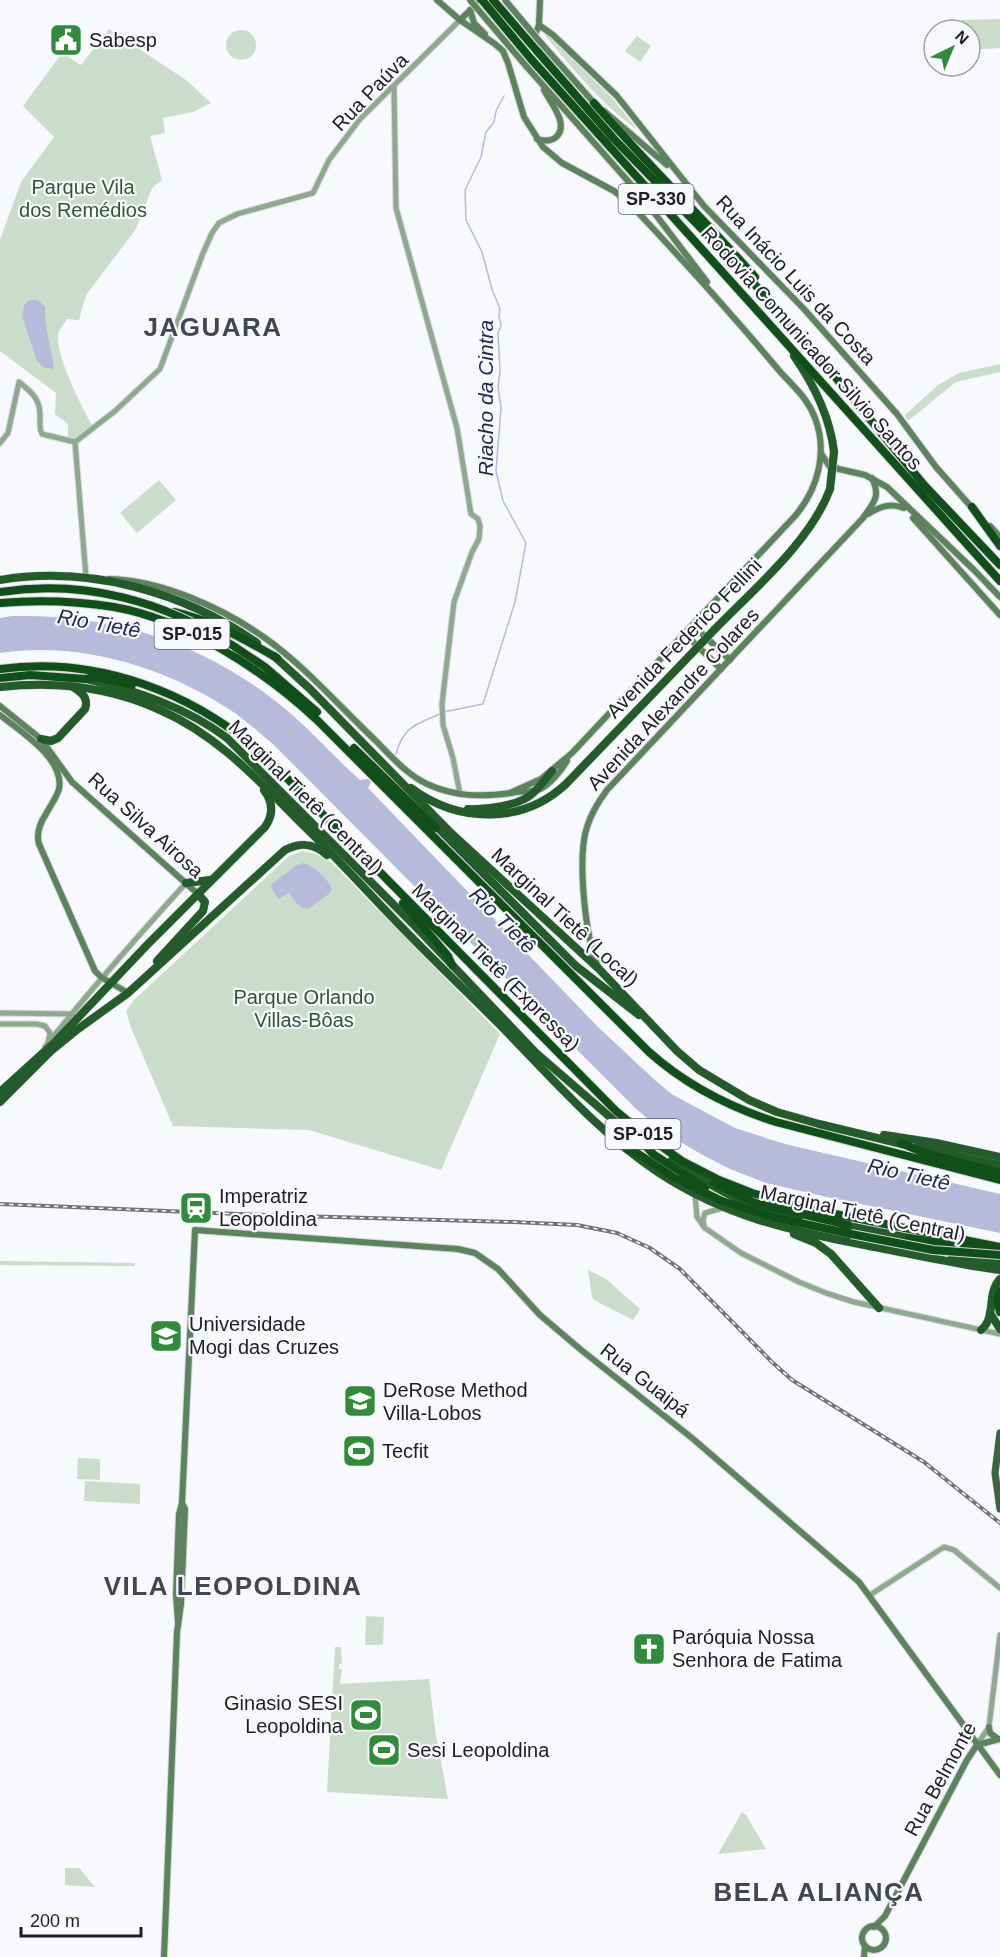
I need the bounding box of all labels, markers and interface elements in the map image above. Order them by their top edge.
north arrow [922,18,982,78]
public building icon: Sabesp [48,22,84,58]
text: N [952,27,972,48]
place label: Sabesp [89,29,157,51]
street label: Rua Paúva [328,48,413,135]
park label: Parque Vila dos Remédios [19,176,147,221]
road number: SP-330 [618,184,694,214]
street label: Rua Inácio Luis da Costa [712,191,881,370]
street label: Rodovia Comunicador Silvio Santos [697,222,927,474]
district label: JAGUARA [143,312,283,342]
water label: Riacho da Cintra [474,320,497,476]
street label: Avenida Federico Fellini [602,554,766,722]
street label: Avenida Alexandre Colares [583,603,763,795]
water label: Rio Tietê [56,604,142,642]
road number: SP-015 [154,619,230,649]
street label: Marginal Tietê (Central) [224,715,388,879]
street label: Rua Silva Airosa [84,768,209,883]
street label: Marginal Tietê (Local) [487,843,643,991]
street label: Marginal Tietê (Expressa) [408,879,584,1055]
water label: Rio Tietê [465,882,541,958]
park label: Parque Orlando Villas-Bôas [233,986,375,1031]
road number: SP-015 [606,1119,680,1149]
water label: Rio Tietê [866,1153,952,1195]
street label: Marginal Tietê (Central) [759,1181,967,1245]
place label: Imperatriz Leopoldina [219,1185,318,1230]
station icon: Imperatriz Leopoldina [178,1190,214,1226]
place label: Universidade Mogi das Cruzes [189,1313,339,1358]
school or university icon: Universidade Mogi das Cruzes [148,1318,184,1354]
street label: Rua Guaipá [596,1338,695,1422]
place label: DeRose Method Villa-Lobos [383,1379,528,1424]
school or university icon: DeRose Method Villa-Lobos [342,1383,378,1419]
sports icon: Tecfit [341,1433,377,1469]
place label: Tecfit [382,1440,429,1462]
district label: VILA LEOPOLDINA [104,1571,362,1601]
place label: Paróquia Nossa Senhora de Fatima [672,1626,843,1671]
church icon: Paróquia Nossa Senhora de Fatima [631,1631,667,1667]
place label: Ginasio SESI Leopoldina [224,1692,344,1737]
sports icon: Ginasio SESI Leopoldina [348,1697,384,1733]
street label: Rua Belmonte [900,1718,980,1840]
sports icon: Sesi Leopoldina [366,1732,402,1768]
place label: Sesi Leopoldina [407,1739,550,1761]
district label: BELA ALIANÇA [713,1877,925,1907]
scale bar [21,1900,141,1938]
text: 200 m [30,1911,80,1931]

